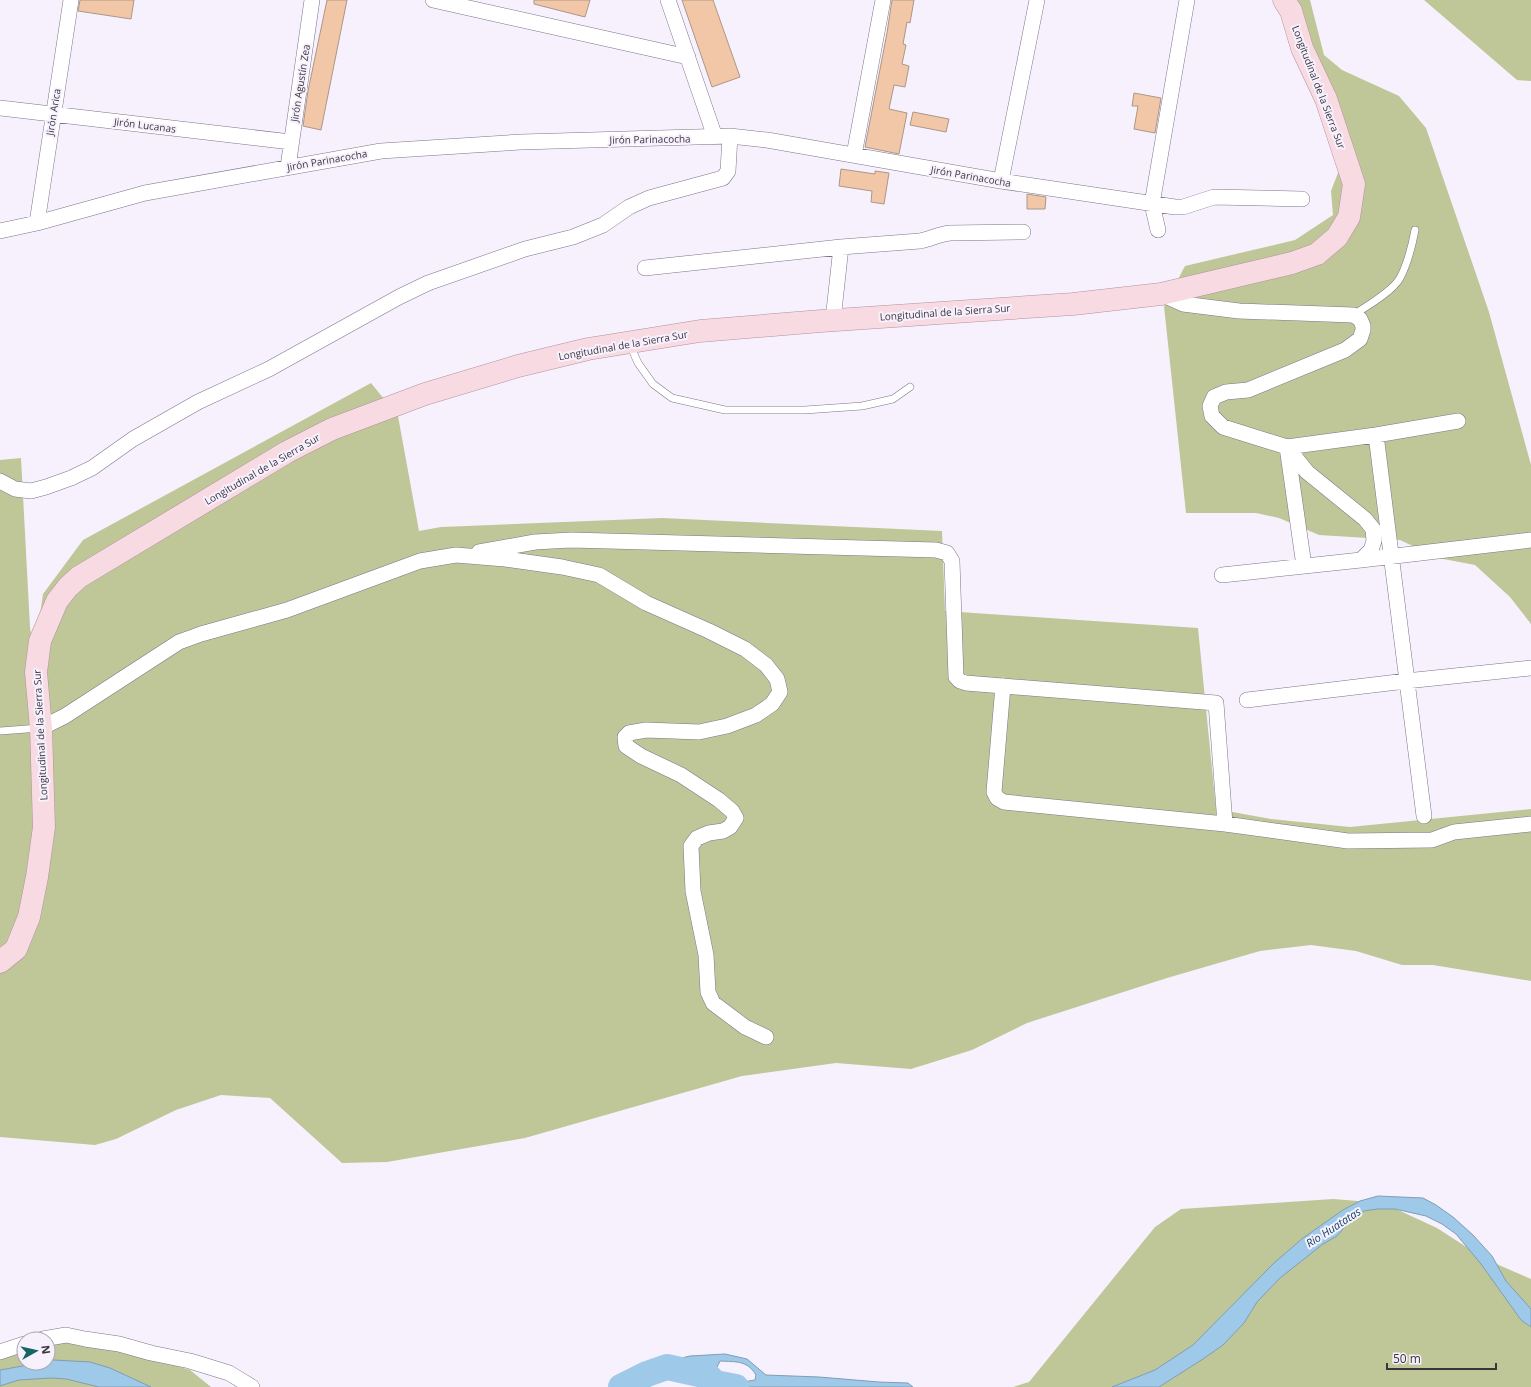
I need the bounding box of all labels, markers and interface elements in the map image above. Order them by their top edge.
street label: Longitudinal de la Sierra Sur [1289,23,1349,151]
street label: Jirón Agustín Zea [287,43,313,124]
street label: Jirón Arica [42,88,64,137]
street label: Jirón Lucanas [112,114,177,136]
street label: Jirón Parinacocha [608,131,691,147]
street label: Jirón Parinacocha [285,146,368,174]
street label: Jirón Parinacocha [929,162,1012,190]
street label: Longitudinal de la Sierra Sur [879,300,1011,324]
street label: Longitudinal de la Sierra Sur [557,327,689,363]
street label: Longitudinal de la Sierra Sur [202,430,322,508]
street label: Longitudinal de la Sierra Sur [30,669,50,801]
water label: Rio Huatatas [1303,1204,1364,1250]
north arrow [16,1331,56,1371]
text: N [38,1344,54,1355]
scale bar [1387,1345,1496,1371]
text: 50 m [1393,1350,1421,1367]

